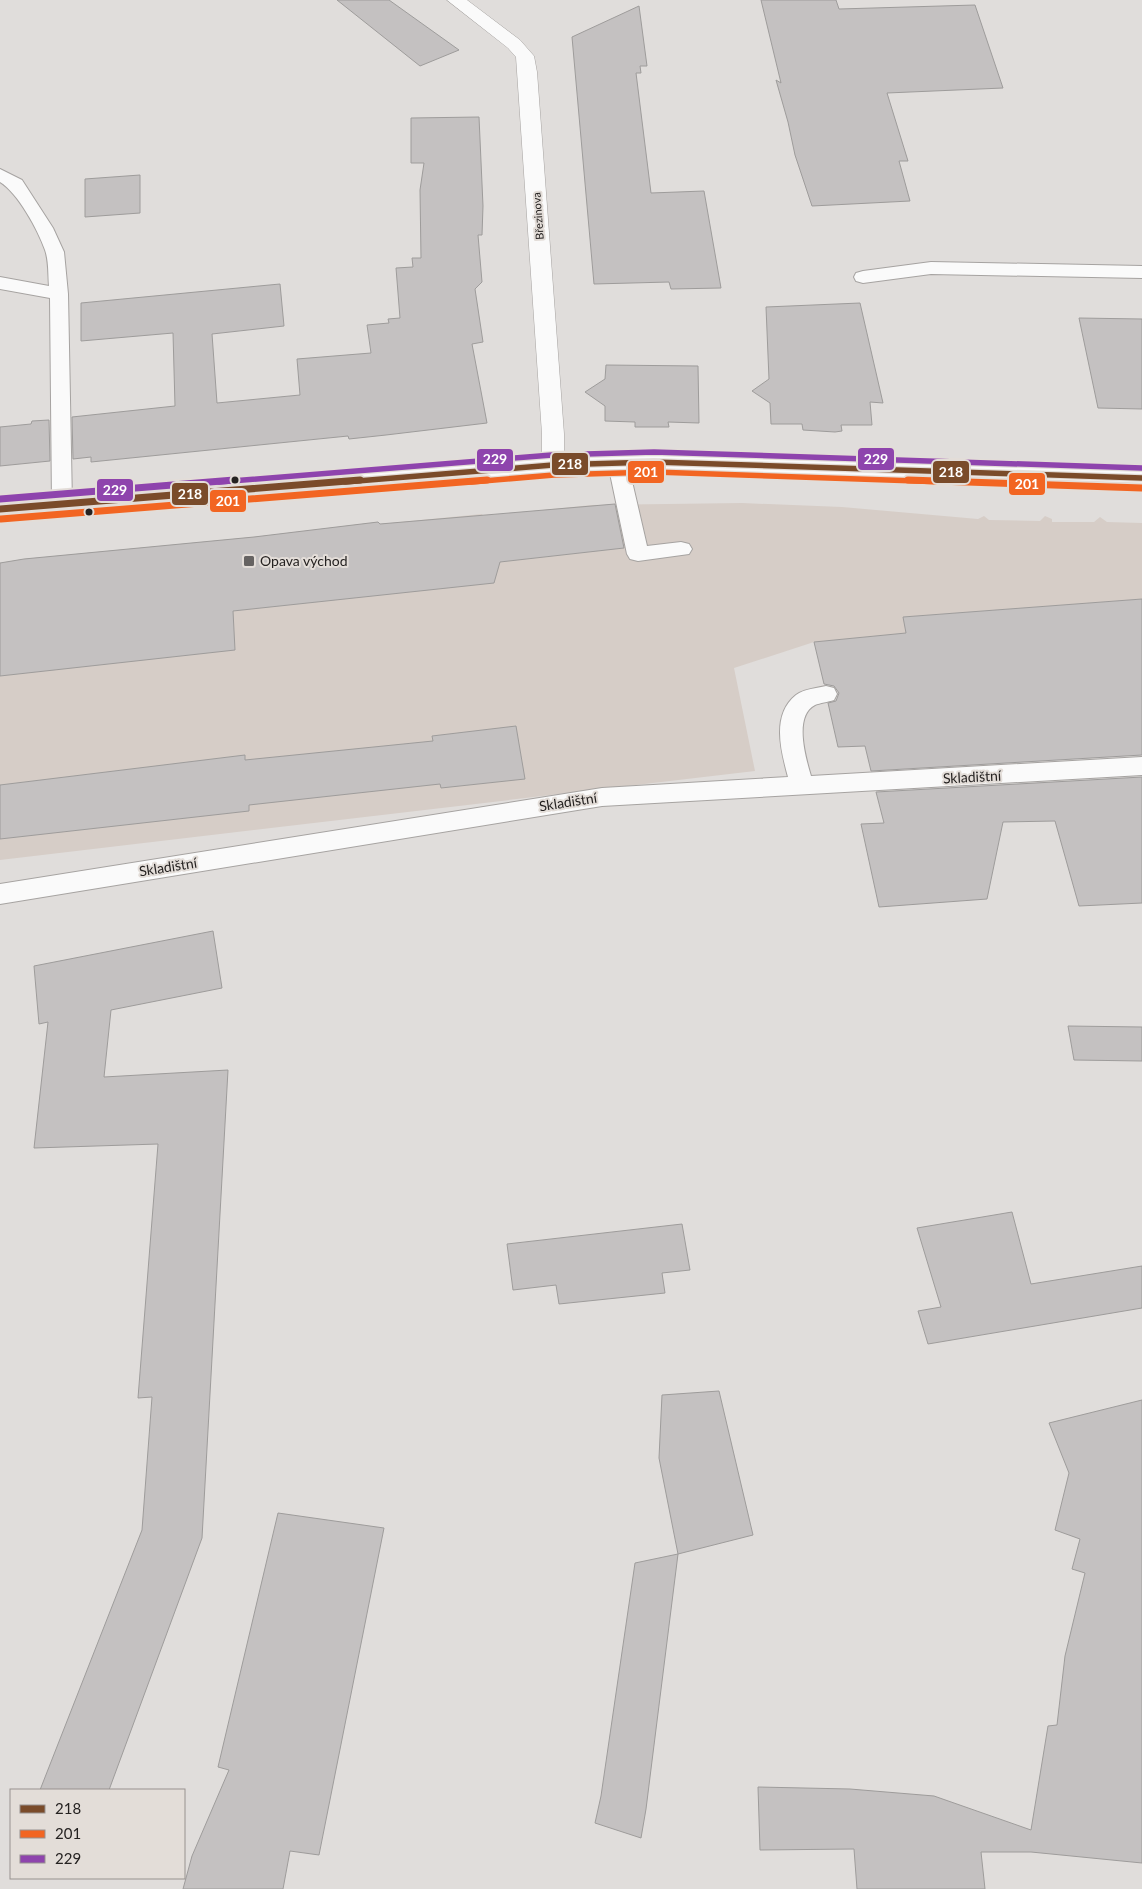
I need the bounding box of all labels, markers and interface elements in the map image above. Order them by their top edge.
street label: Březinova [529,192,546,240]
line badge: 229 [857,447,895,471]
line badge: 229 [476,448,514,472]
text: 229 [483,450,507,467]
text: 229 [864,450,888,467]
line badge: 218 [551,452,589,476]
text: 218 [558,455,582,472]
line badge: 201 [627,460,665,484]
line badge: 218 [932,460,970,484]
text: 201 [634,463,658,480]
text: 218 [939,463,963,480]
line badge: 201 [1008,472,1046,496]
unlabelled marker [230,475,240,485]
text: 201 [1015,475,1039,492]
line badge: 229 [96,478,134,502]
text: 229 [103,481,127,498]
line badge: 218 [171,482,209,506]
text: 218 [178,485,202,502]
line badge: 201 [209,489,247,513]
text: 201 [216,492,240,509]
unlabelled marker [84,507,94,517]
place label: Opava východ [260,552,348,569]
marker: Opava východ [242,554,256,568]
street label: Skladištní [942,766,1002,787]
street label: Skladištní [538,788,599,814]
street label: Skladištní [138,853,199,879]
legend [10,1789,185,1879]
text: 218 [55,1799,81,1817]
text: 201 [55,1824,81,1842]
text: 229 [55,1849,81,1867]

